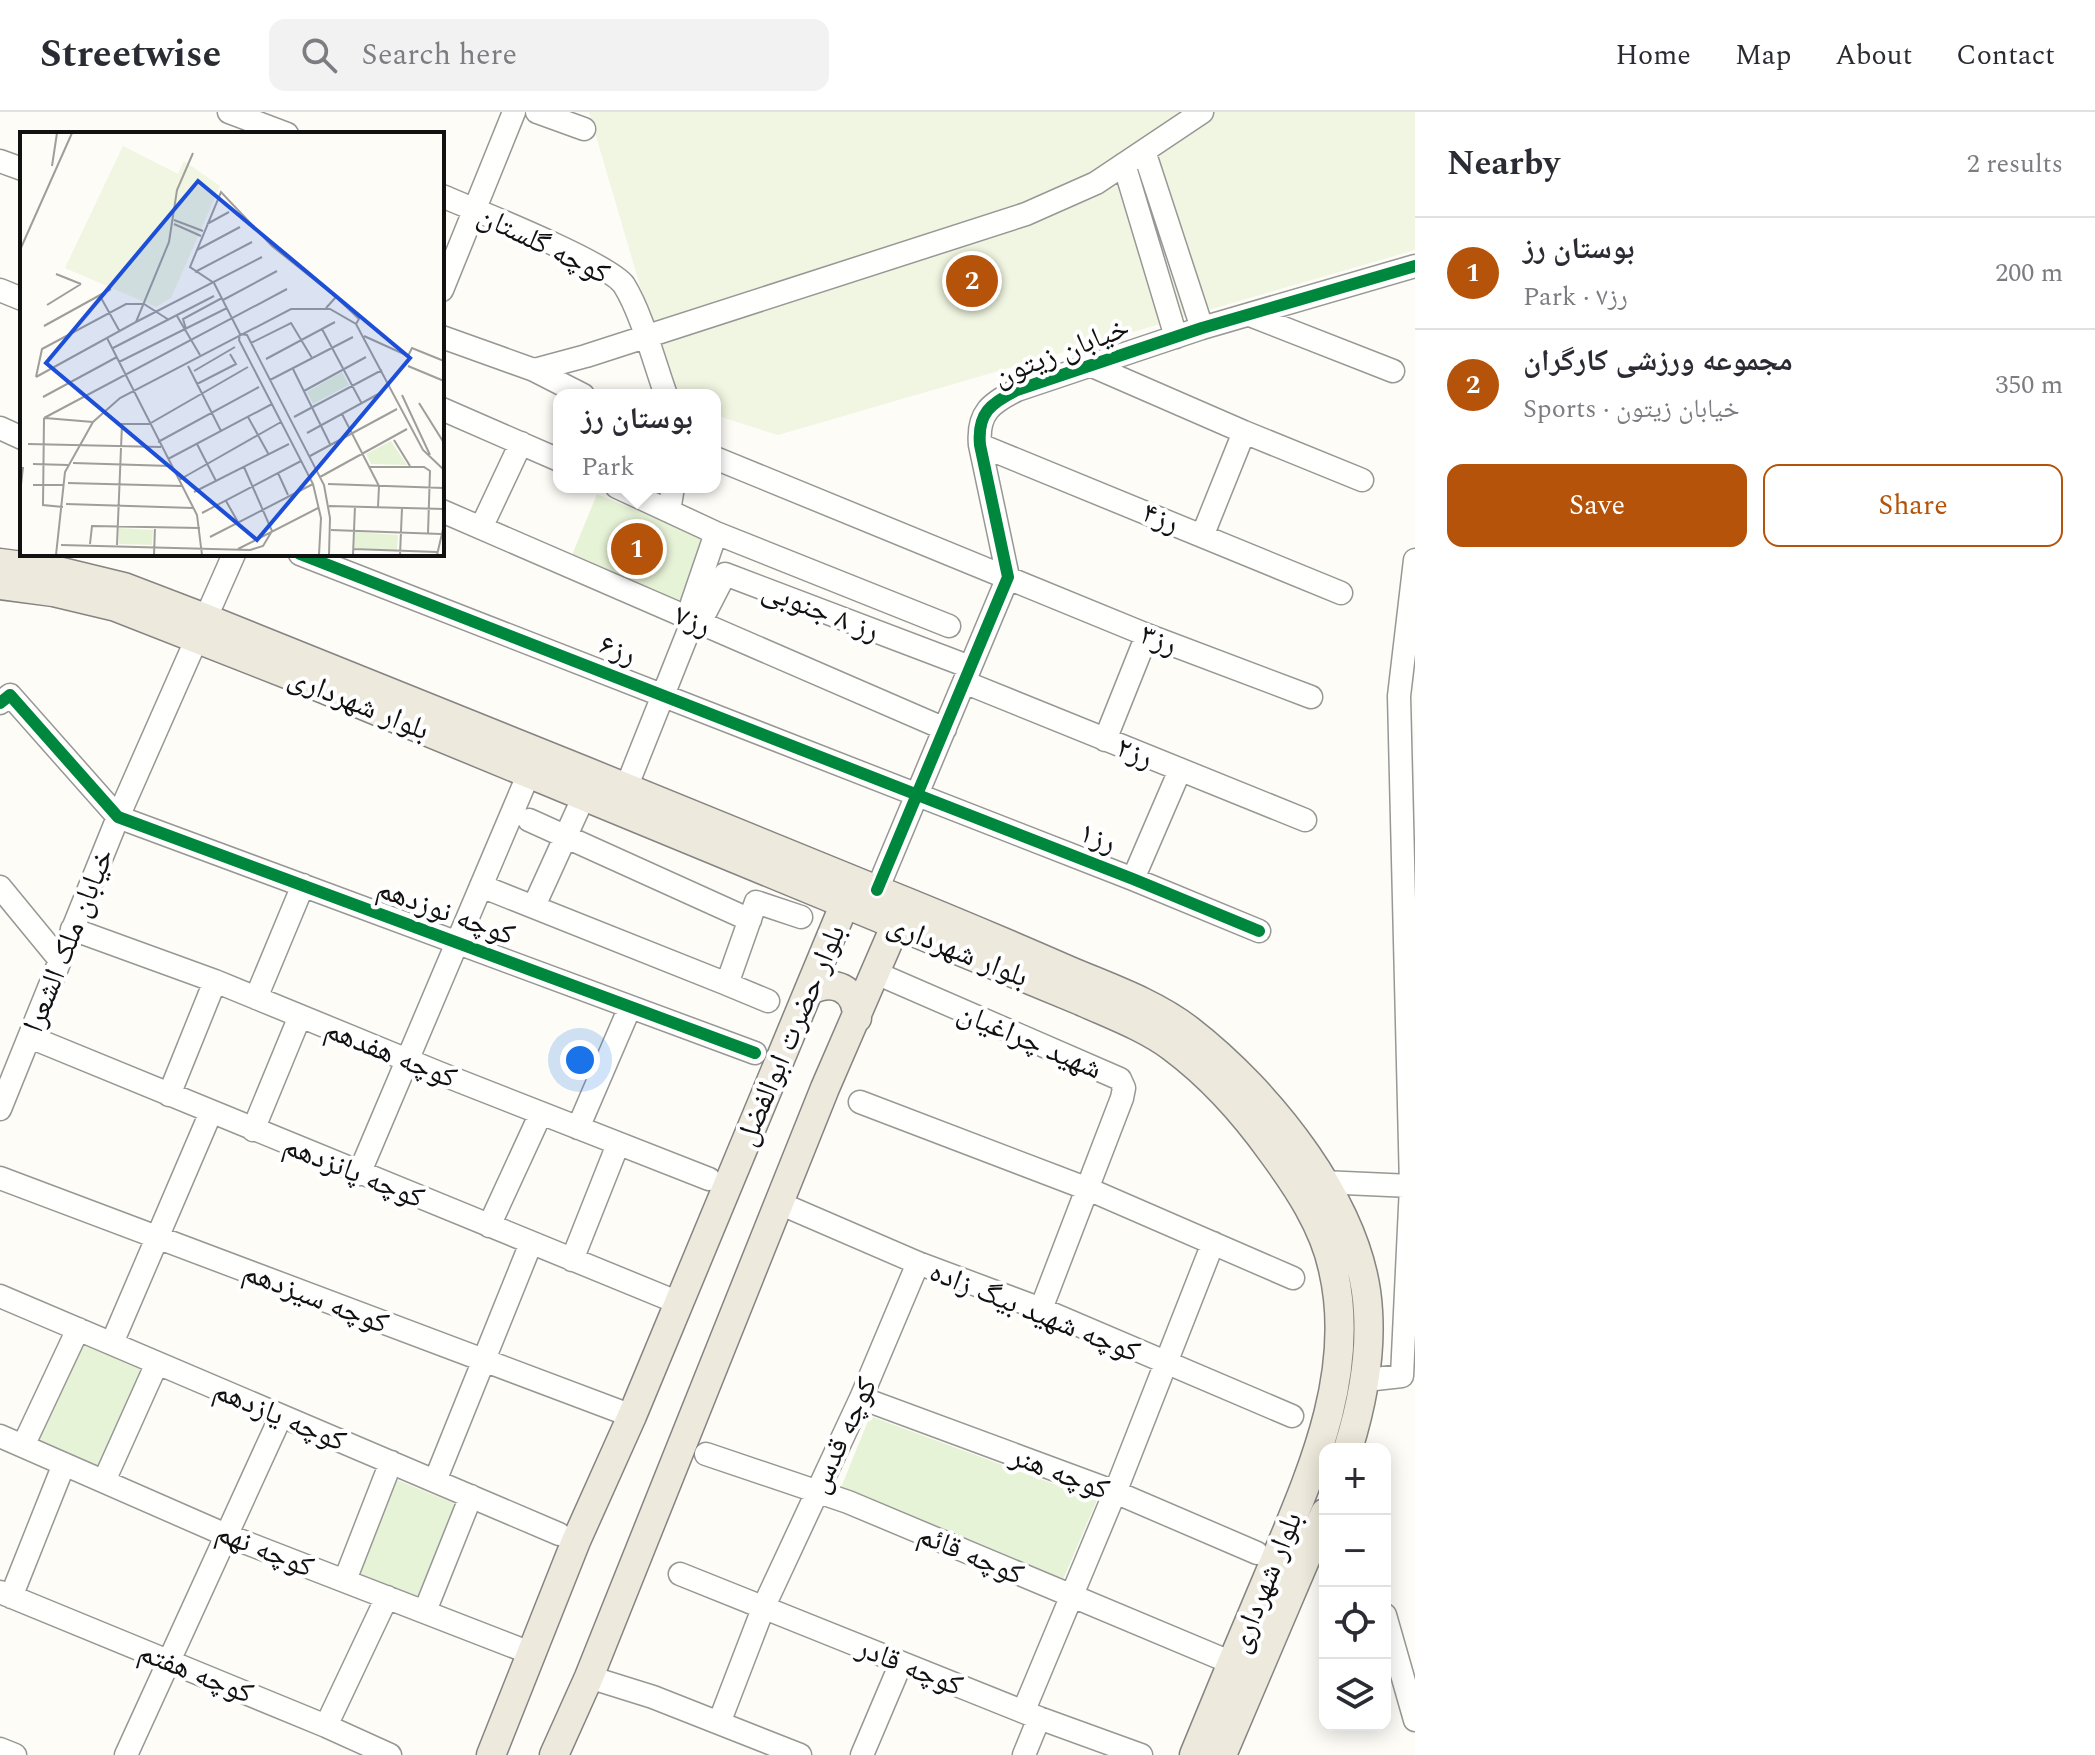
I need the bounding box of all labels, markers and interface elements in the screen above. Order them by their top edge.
search box [269,19,829,91]
text: Streetwise [40,26,221,84]
text: Search here [361,32,517,78]
icon: search [297,33,341,77]
text: Home [1615,34,1691,77]
text: Map [1735,34,1791,77]
text: About [1835,34,1912,77]
text: Contact [1956,34,2055,77]
inset map [20,132,444,556]
text: Nearby [1447,138,1560,190]
text: 2 results [1967,144,2063,184]
street label: کوچه گلستان [470,193,618,297]
text: بوستان رز [1523,226,1635,272]
pin: 2 [946,251,998,311]
text: 1 [1466,253,1480,293]
text: 200 m [1995,253,2063,293]
text: Park · رز۷ [1523,277,1628,317]
street label: خیابان زیتون [987,305,1136,399]
text: مجموعه ورزشی کارگران [1523,338,1793,384]
text: 2 [1466,365,1480,405]
text: 350 m [1995,365,2063,405]
popup [553,389,721,493]
text: Sports · خیابان زیتون [1523,389,1740,429]
text: بوستان رز [581,396,693,442]
text: Park [581,447,635,487]
button: Save [1447,464,1747,547]
button: Share [1763,464,2063,547]
street label: رز۴ [1135,490,1186,546]
pin: 1 [611,519,663,579]
street label: رز ۸ جنوبی [755,568,886,654]
street label: رز۷ [667,593,718,649]
street label: رز۳ [1133,612,1184,668]
street label: رز۶ [592,622,643,678]
street label: بلوار شهرداری [281,655,436,753]
street label: رز۲ [1109,725,1160,781]
street label: رز۱ [1072,810,1123,866]
street label: خیابان ملک الشعرا [11,841,127,1040]
street label: کوچه نوزدهم [370,866,521,958]
street label: بلوار شهرداری [880,902,1035,1000]
street label: بلوار حضرت ابوالفضل [724,917,858,1153]
street label: شهید چراغیان [950,990,1109,1092]
street label: کوچه هفدهم [318,1007,464,1101]
your location [560,1040,600,1080]
street label: کوچه پانزدهم [276,1123,431,1221]
street label: کوچه سیزدهم [236,1249,395,1347]
street label: کوچه شهید بیگ زاده [922,1249,1147,1375]
street label: کوچه یازدهم [206,1367,353,1464]
street label: کوچه قدس [796,1370,890,1501]
street label: کوچه هنر [1003,1433,1116,1513]
map controls [1319,1443,1391,1731]
button: + [1319,1443,1391,1515]
street label: بلوار شهرداری [1217,1505,1315,1660]
street label: کوچه نهم [209,1509,321,1590]
street label: کوچه قائم [911,1512,1031,1598]
button: − [1319,1515,1391,1587]
button: locate [1319,1587,1391,1659]
street label: کوچه قادر [849,1624,970,1709]
street label: کوچه هفتم [131,1629,260,1717]
button: layers [1319,1659,1391,1731]

